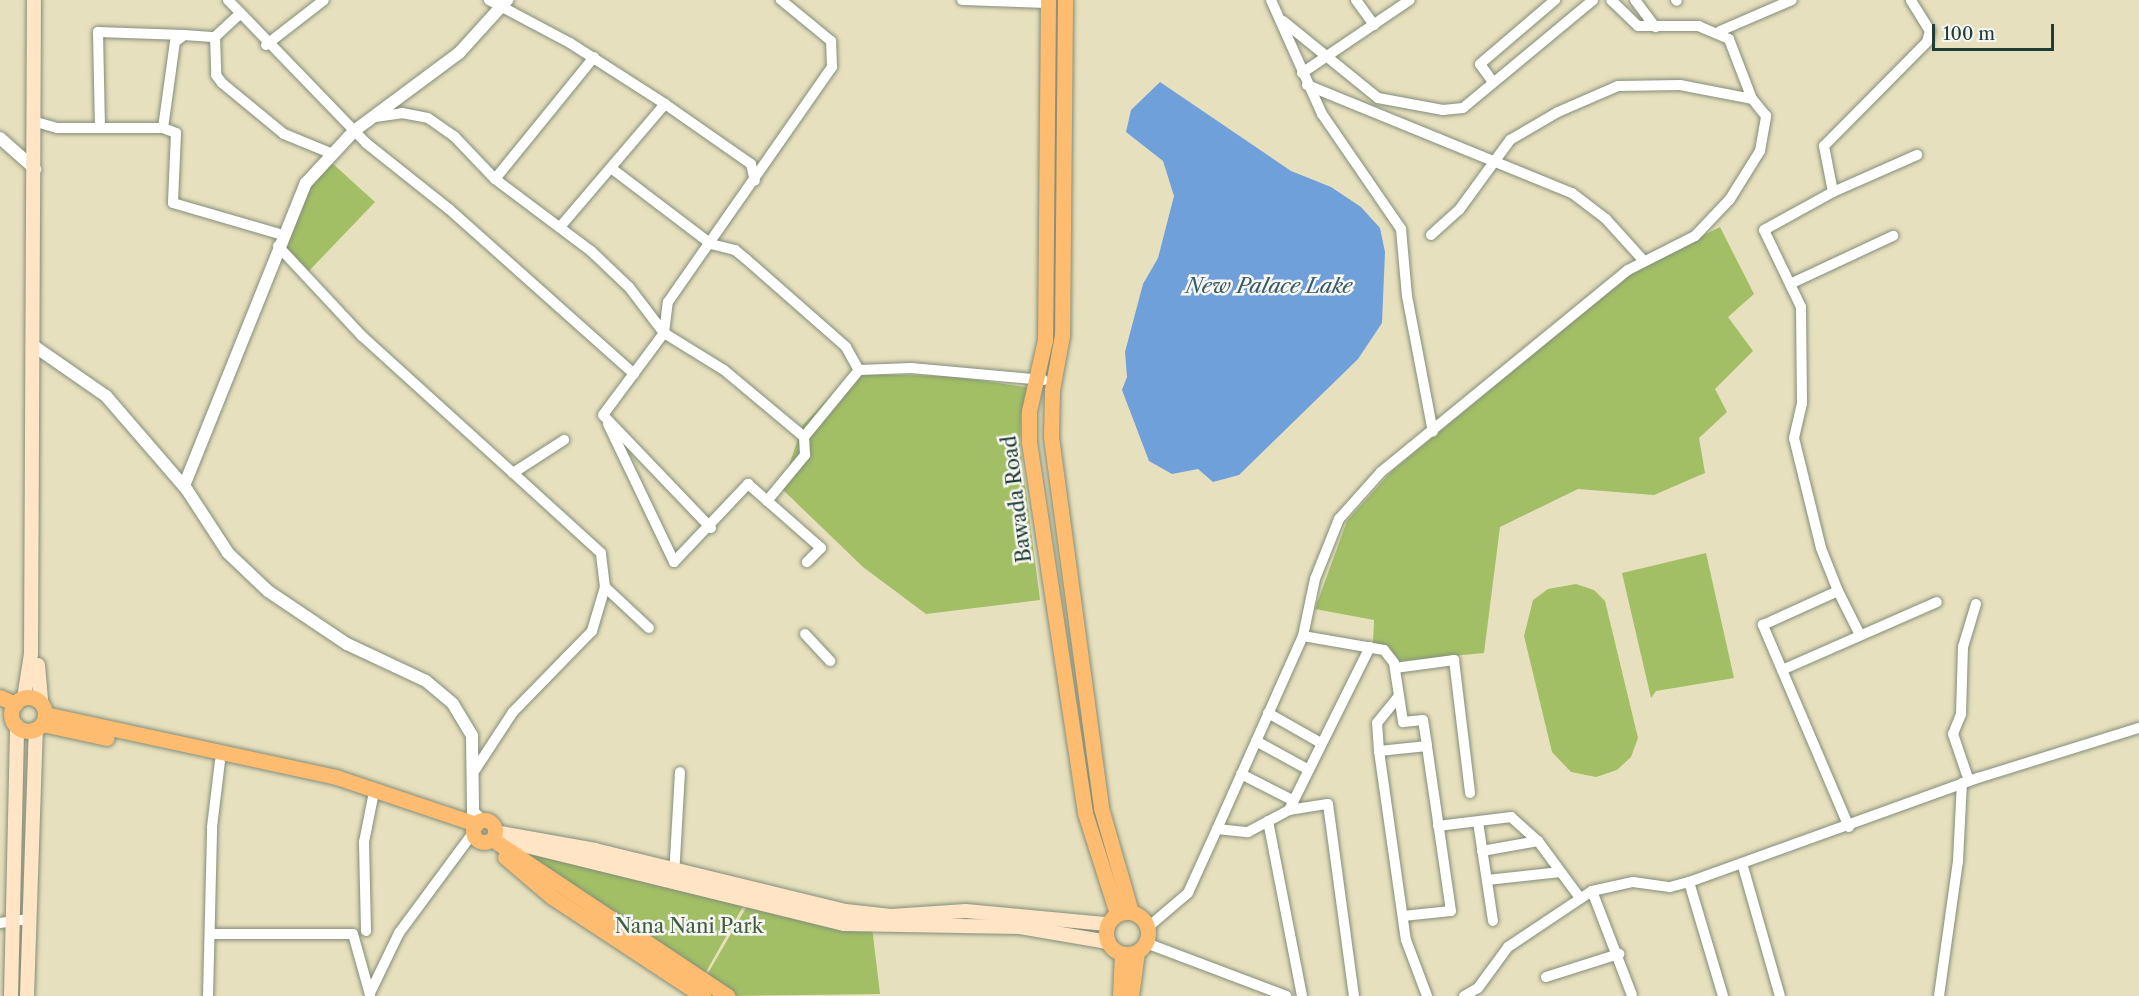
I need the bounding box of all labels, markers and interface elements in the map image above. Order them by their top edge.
scale bar [1935,12,2056,50]
text: 100 m [1943,23,1995,45]
water label: New Palace Lake [1186,273,1352,299]
street label: Bawada Road [997,434,1037,564]
park label: Nana Nani Park [615,914,763,938]

